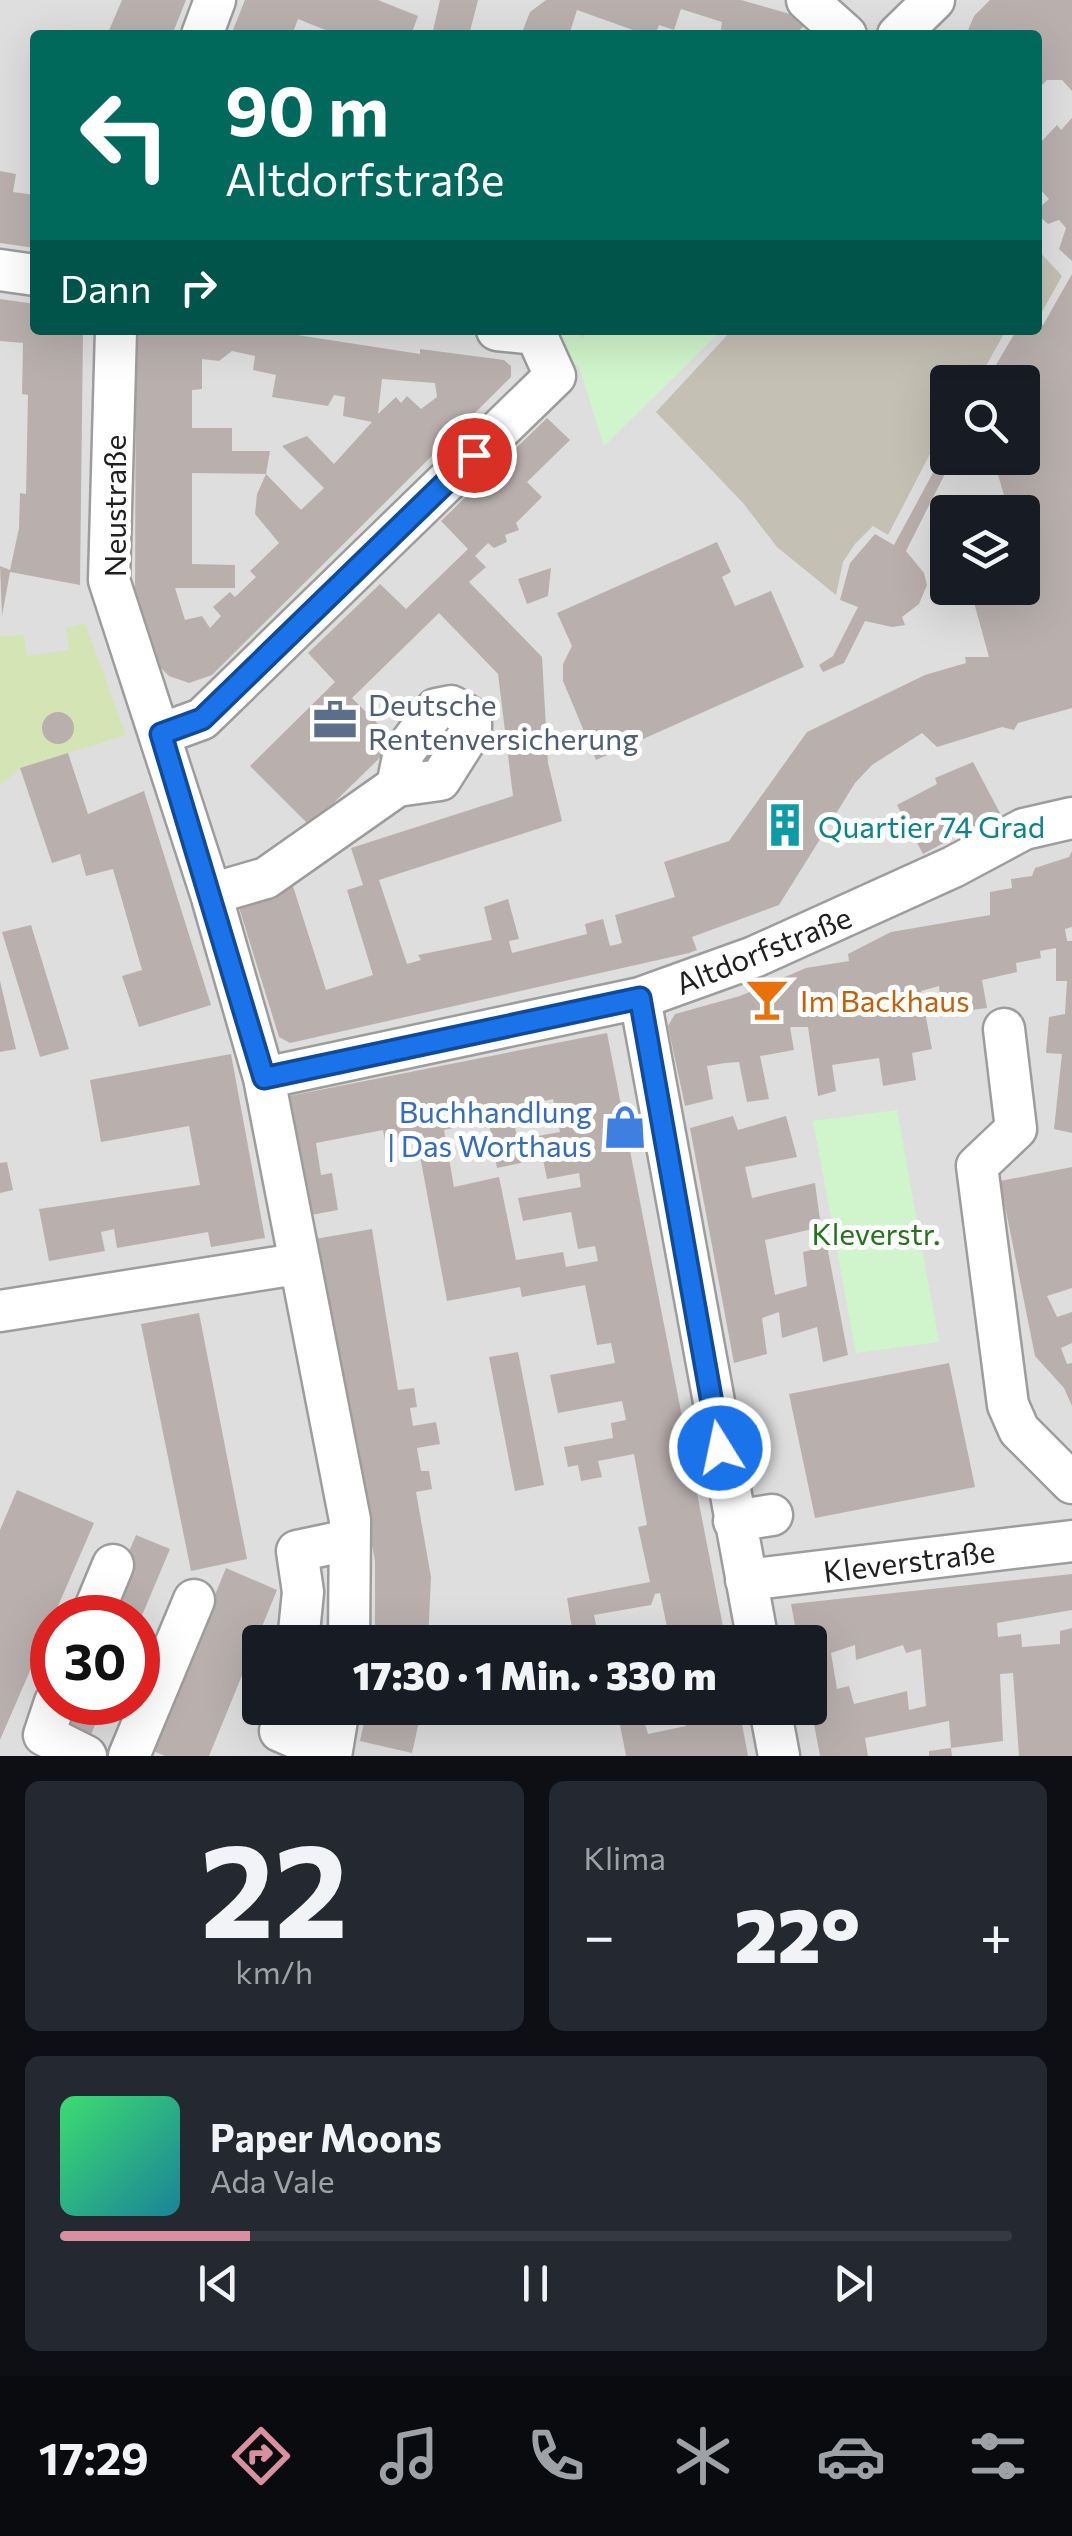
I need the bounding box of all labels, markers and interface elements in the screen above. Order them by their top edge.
text: 90 m [225,65,389,150]
icon: left [60,70,190,200]
text: Altdorfstraße [225,150,504,205]
icon: right [171,260,226,315]
text: Dann [60,264,151,311]
map controls [930,365,1040,605]
button: search [930,365,1040,475]
pin [432,413,517,498]
icon: arrive [447,428,502,483]
street label: Neustraße [95,435,132,577]
button: layers [930,495,1040,605]
place label: Deutsche Rentenversicherung [368,685,638,756]
office icon: Deutsche Rentenversicherung [311,696,359,744]
building icon: Quartier 74 Grad [761,801,809,849]
place label: Quartier 74 Grad [818,807,1045,844]
street label: Altdorfstraße [670,897,856,1001]
bar icon: Im Backhaus [743,975,791,1023]
place label: Im Backhaus [800,981,970,1018]
place label: Buchhandlung | Das Worthaus [387,1092,592,1163]
shop icon: Buchhandlung | Das Worthaus [601,1103,649,1151]
park label: Kleverstr. [812,1214,940,1251]
position arrow [668,1396,772,1500]
street label: Kleverstraße [821,1531,997,1589]
speed limit sign: 30 [30,1595,160,1725]
text: 17:30 · 1 Min. · 330 m [353,1651,716,1698]
text: 22 [200,1806,348,1965]
text: Klima [584,1837,666,1877]
text: 22° [734,1887,860,1978]
text: − [584,1900,615,1967]
text: + [980,1900,1012,1967]
text: km/h [235,1951,313,1991]
text: Paper Moons [210,2113,442,2160]
text: Ada Vale [210,2160,335,2200]
icon: previous [191,2256,246,2311]
icon: pause [508,2256,563,2311]
icon: next [826,2256,881,2311]
icon: directions [226,2421,296,2491]
icon: music [374,2421,444,2491]
icon: phone [521,2421,591,2491]
icon: climate [668,2421,738,2491]
icon: car [816,2421,886,2491]
icon: filters [963,2421,1033,2491]
text: 17:29 [39,2429,149,2484]

